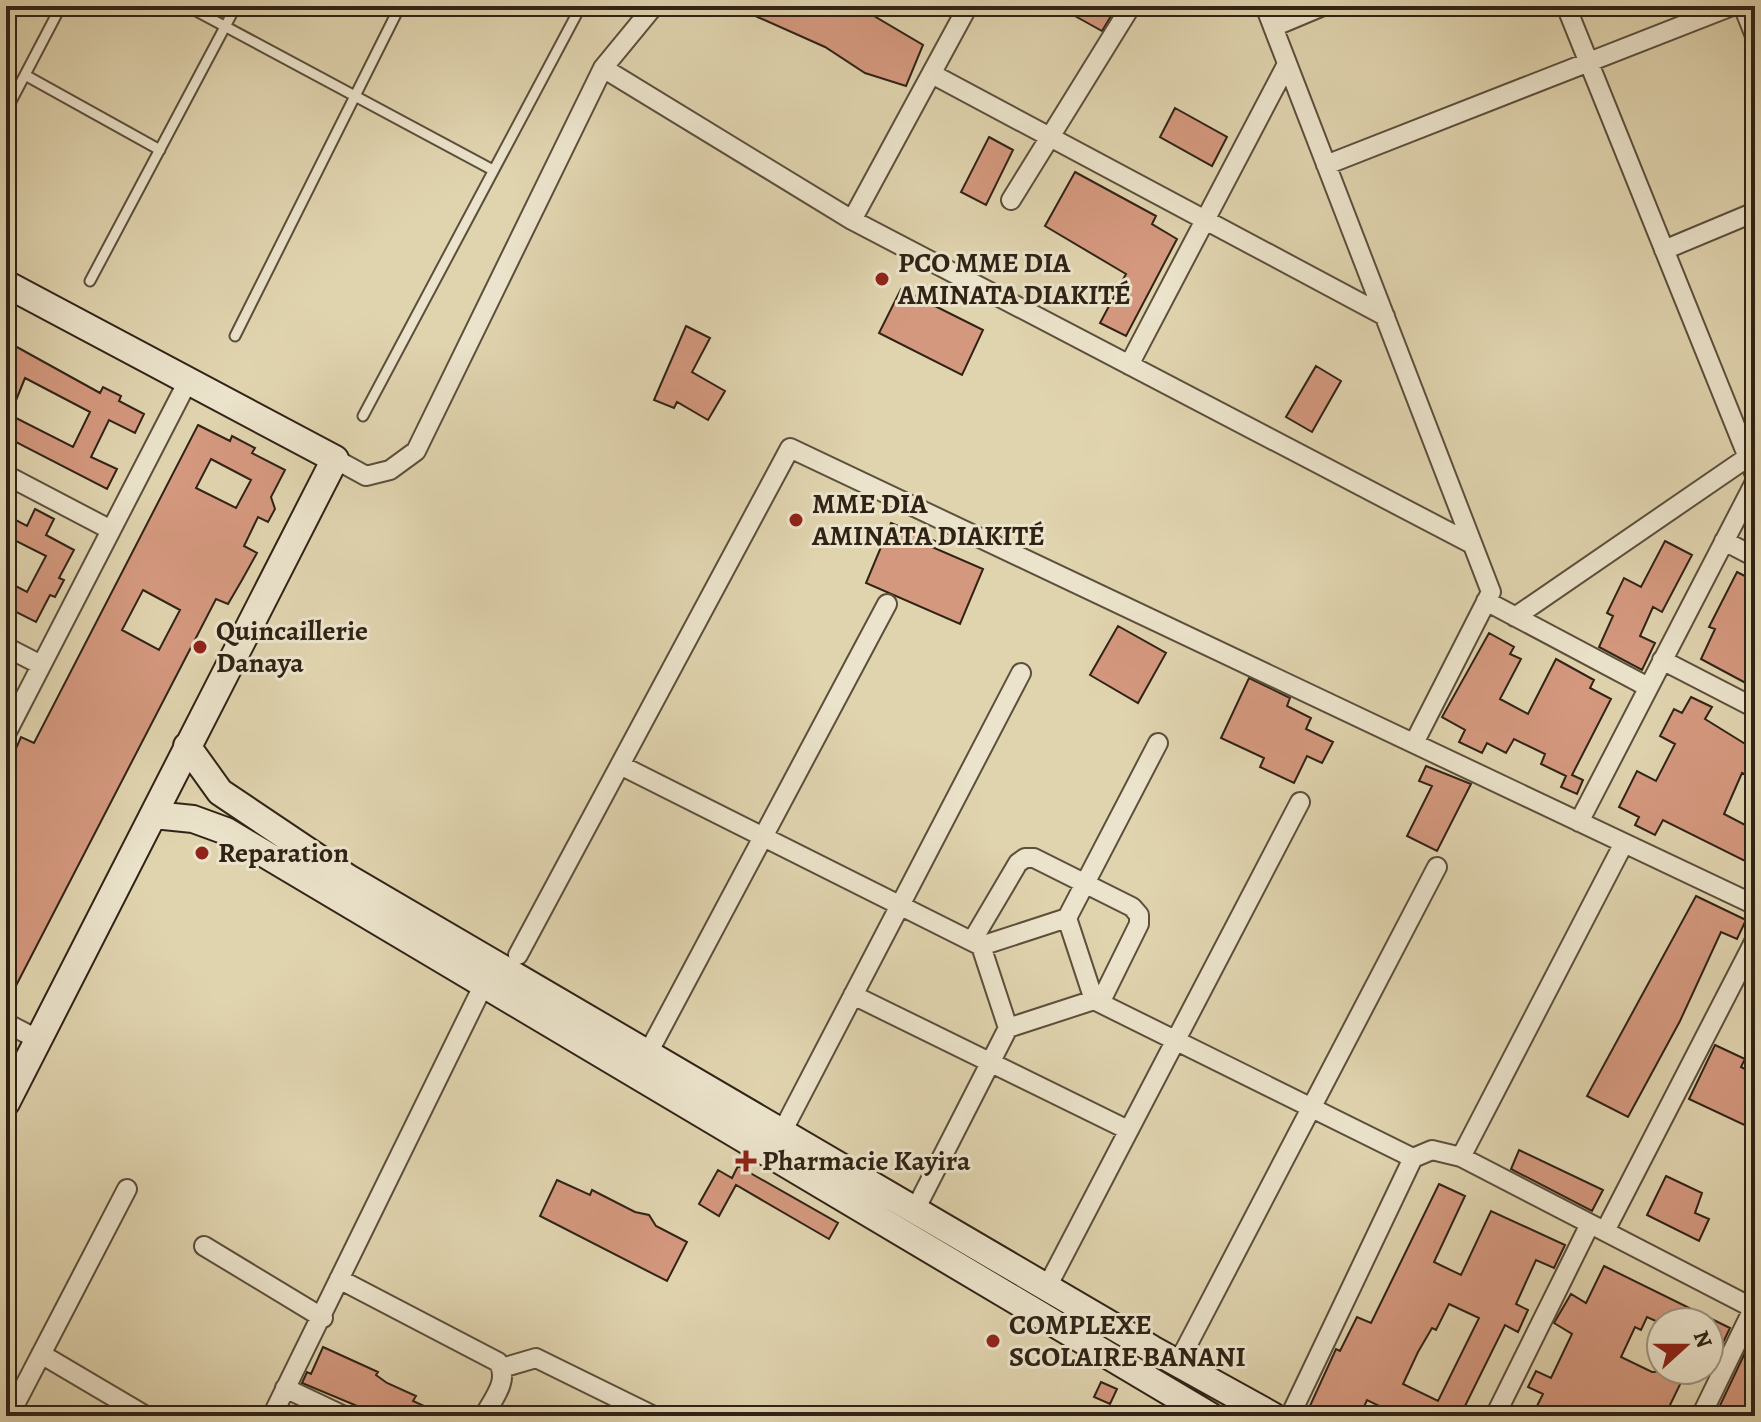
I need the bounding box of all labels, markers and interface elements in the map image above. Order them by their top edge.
place label: PCO MME DIA AMINATA DIAKITÉ [897,244,1131,314]
marker: PCO MME DIA AMINATA DIAKITÉ [873,270,891,288]
place label: MME DIA AMINATA DIAKITÉ [811,485,1045,555]
marker: MME DIA AMINATA DIAKITÉ [787,511,805,529]
place label: Quincaillerie Danaya [216,612,368,682]
marker: Quincaillerie Danaya [191,638,209,656]
place label: Reparation [218,834,349,872]
marker: Reparation [193,844,211,862]
place label: Pharmacie Kayira [762,1142,971,1180]
marker: Pharmacie Kayira [737,1152,755,1170]
place label: COMPLEXE SCOLAIRE BANANI [1009,1306,1246,1376]
north arrow [1645,1306,1725,1386]
text: N [1686,1326,1720,1352]
marker: COMPLEXE SCOLAIRE BANANI [984,1332,1002,1350]

